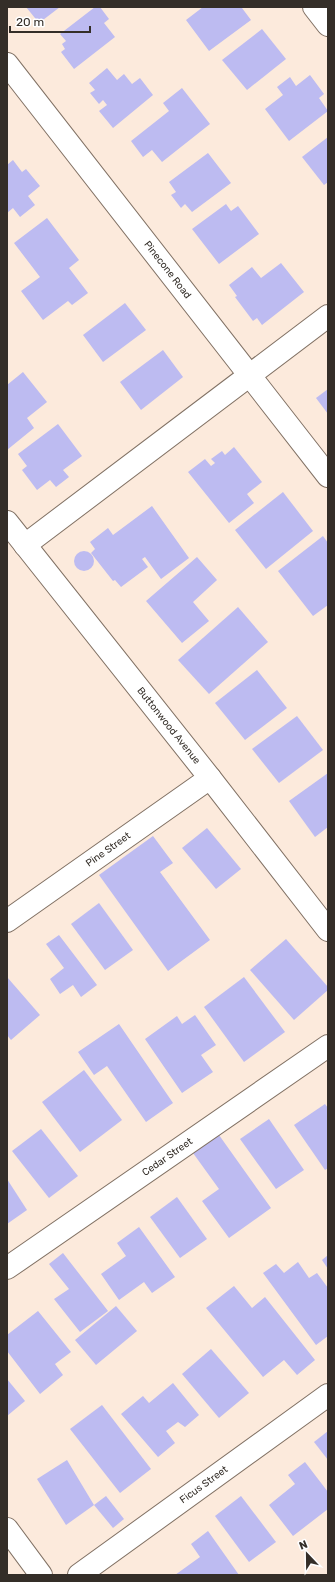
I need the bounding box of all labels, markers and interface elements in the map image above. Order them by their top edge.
scale bar [10,8,90,34]
text: 20 m [16,15,44,29]
street label: Pinecone Road [141,239,194,301]
street label: Buttonwood Avenue [134,685,203,767]
street label: Pine Street [84,830,133,869]
street label: Cedar Street [140,1135,195,1179]
street label: Ficus Street [177,1463,230,1506]
north arrow [287,1534,327,1574]
text: N [297,1538,310,1553]

